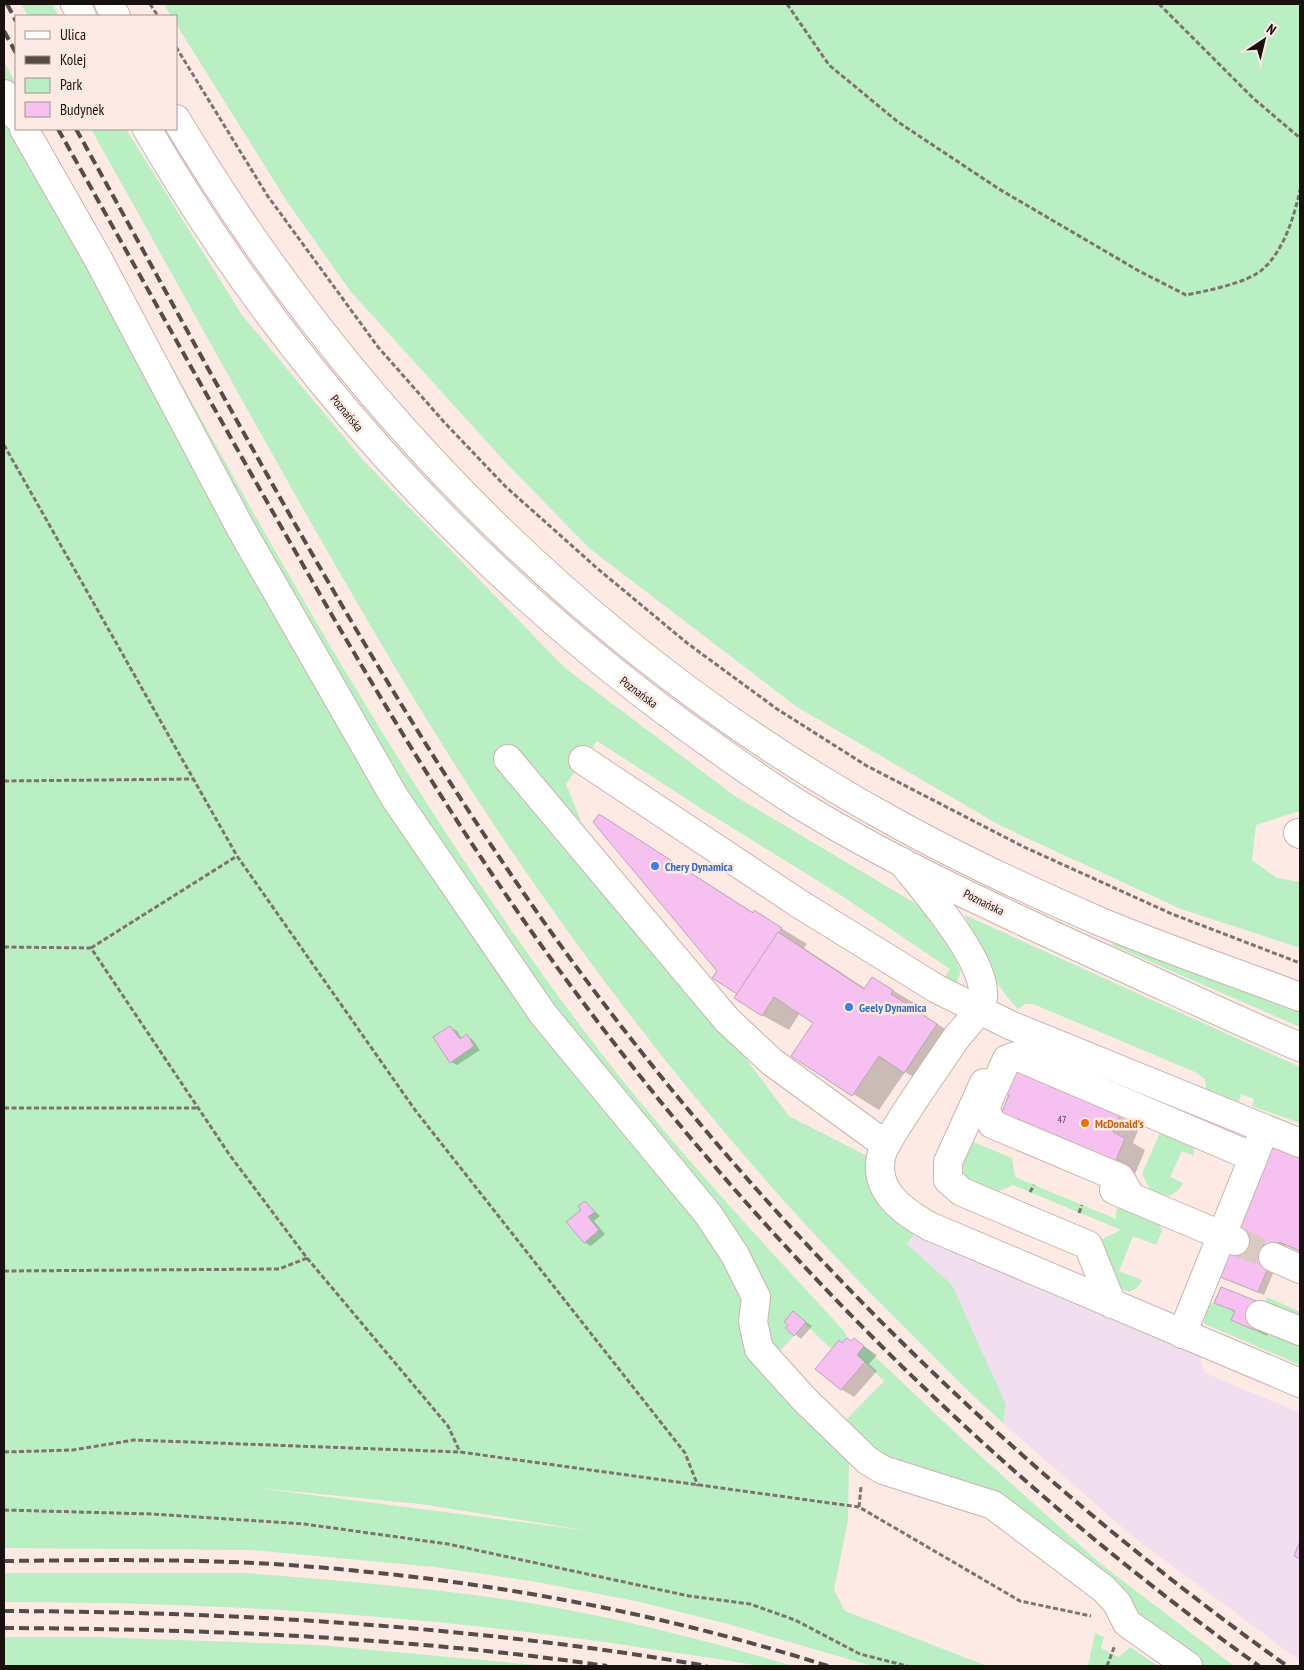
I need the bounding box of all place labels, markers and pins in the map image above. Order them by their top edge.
place label: Chery Dynamica [665,859,733,874]
marker: Chery Dynamica [649,860,661,872]
place label: Geely Dynamica [859,1000,926,1015]
marker: Geely Dynamica [843,1001,855,1013]
place label: McDonald's [1095,1116,1144,1131]
marker: McDonald's [1079,1117,1091,1129]

